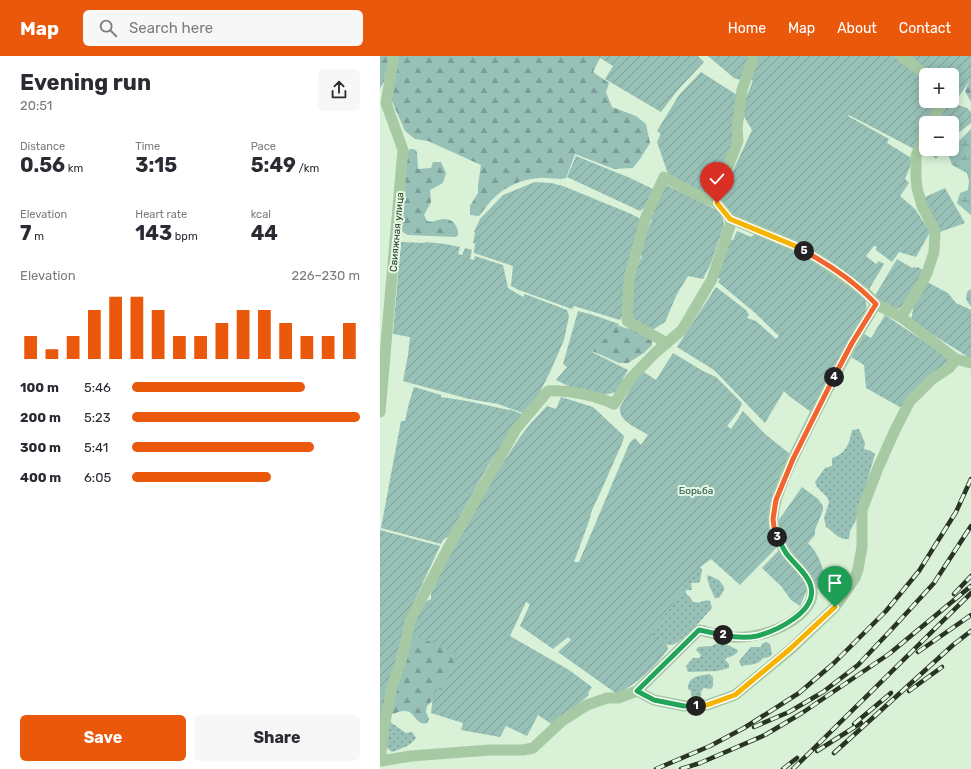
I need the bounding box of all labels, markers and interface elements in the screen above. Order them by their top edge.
search box [83,10,363,46]
text: Map [20,17,59,40]
icon: search [97,17,119,39]
text: Search here [129,19,213,37]
text: Home [728,20,766,37]
text: Map [788,20,815,37]
text: About [837,20,877,37]
text: Contact [899,20,951,37]
map controls [919,68,959,156]
button: + [919,68,959,108]
text: Evening run [20,69,151,96]
button: share [318,69,360,111]
text: 20:51 [20,98,52,113]
button: − [919,116,959,156]
text: Distance [20,140,65,153]
text: Time [135,140,160,153]
text: Pace [251,140,276,153]
text: 0.56 [20,153,65,177]
text: 3:15 [135,153,177,177]
text: 5:49 [251,153,296,177]
text: km [65,162,83,175]
text: /km [296,162,319,175]
pin [700,162,734,203]
icon: check [706,168,728,190]
street label: Свияжная улица [388,192,406,272]
text: Elevation [20,208,67,221]
text: Heart rate [135,208,187,221]
text: kcal [251,208,271,221]
text: 7 [20,221,31,245]
text: 143 [135,221,172,245]
text: 44 [251,221,278,245]
text: m [31,230,44,243]
text: bpm [172,230,198,243]
pin: 5 [794,241,814,261]
text: 5 [800,244,808,257]
text: Elevation [20,268,76,283]
text: 226–230 m [292,268,360,283]
pin: 4 [824,367,844,387]
text: 4 [830,370,838,383]
text: 100 m [20,380,59,395]
text: 5:46 [84,380,111,395]
text: 200 m [20,410,61,425]
text: 5:23 [84,410,111,425]
text: 300 m [20,440,61,455]
text: 5:41 [84,440,108,455]
text: 400 m [20,470,61,485]
text: 6:05 [84,470,111,485]
park label: Борьба [679,485,713,497]
pin: 3 [767,527,787,547]
text: 3 [773,530,781,543]
pin [818,566,852,607]
icon: arrive [824,572,846,594]
pin: 2 [713,625,733,645]
text: 2 [719,628,727,641]
pin: 1 [686,696,706,716]
text: 1 [693,699,699,712]
button: Save [20,715,186,761]
button: Share [194,715,360,761]

